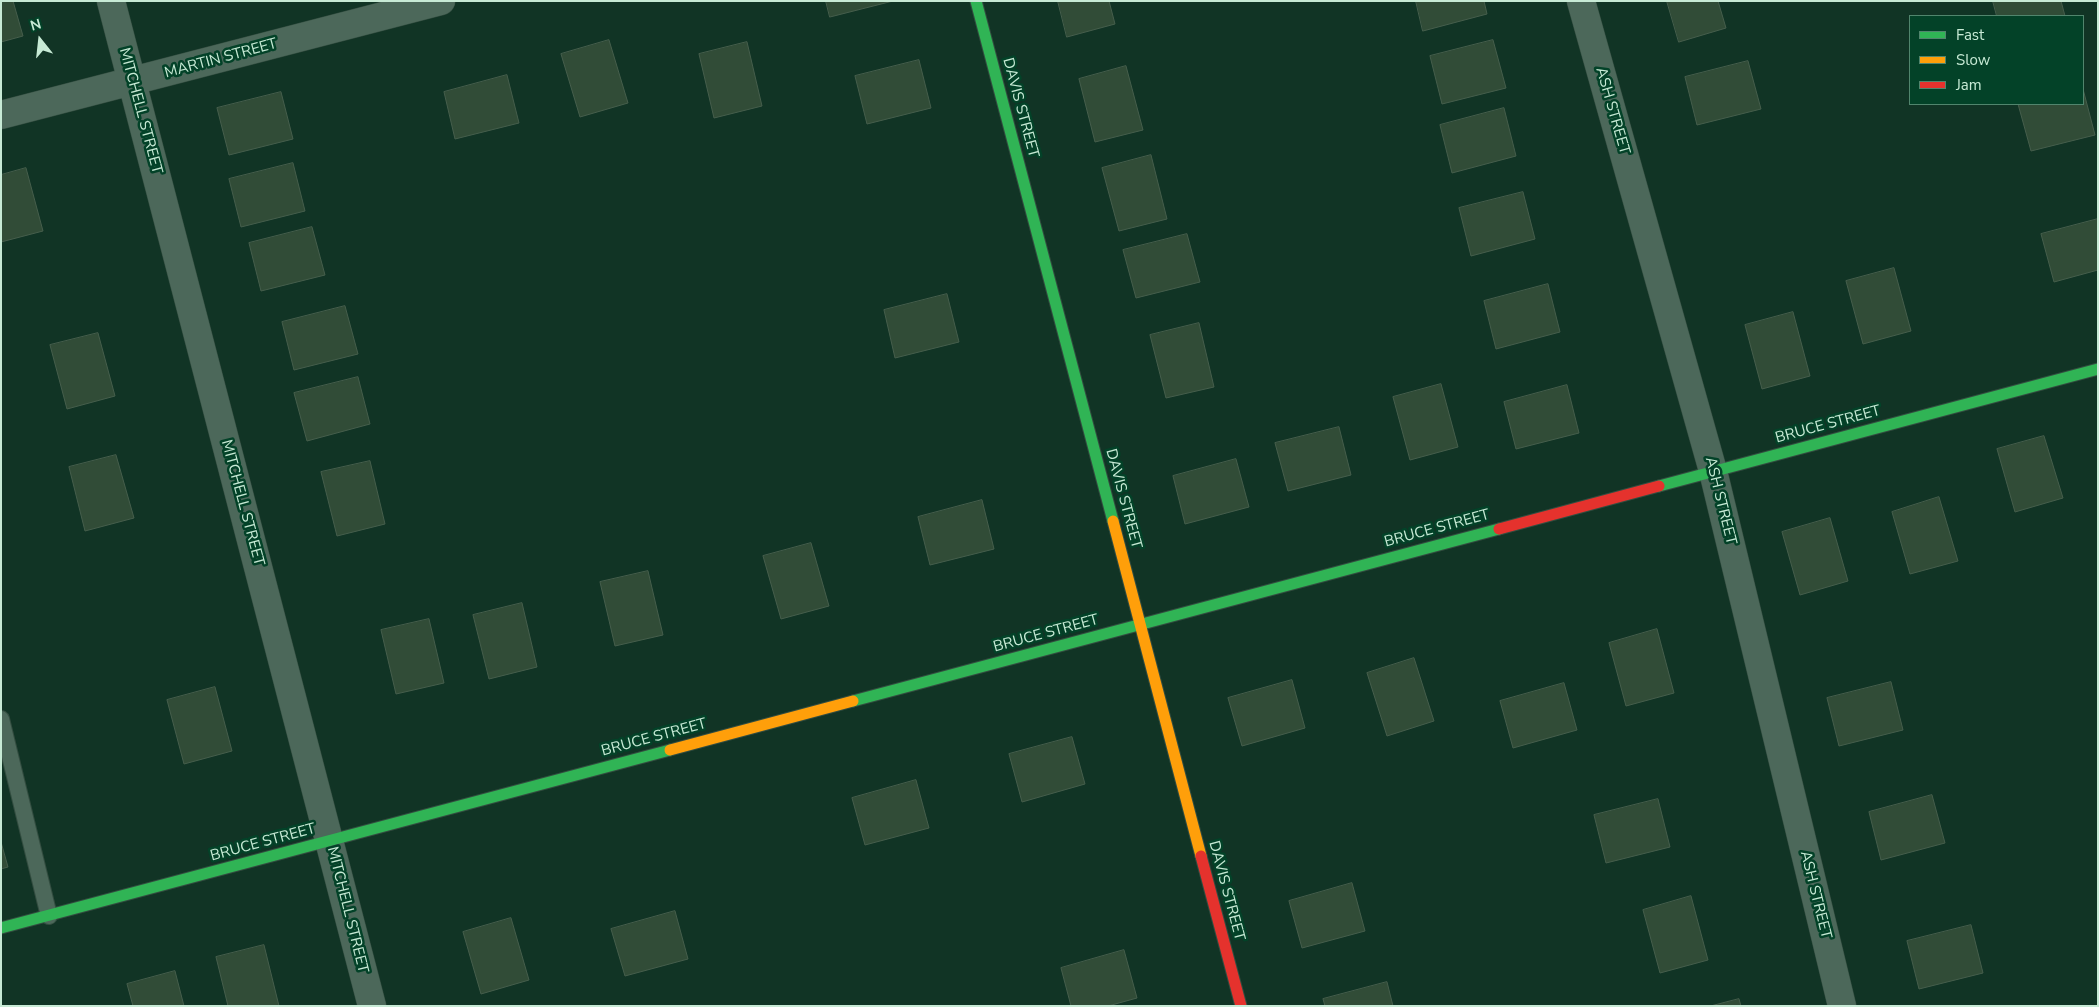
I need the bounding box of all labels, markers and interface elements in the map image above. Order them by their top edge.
north arrow [15,15,65,65]
text: N [28,15,43,36]
legend [1909,15,2084,105]
text: Fast [1956,25,1984,45]
street label: MARTIN STREET [163,35,279,83]
street label: MITCHELL STREET [115,46,165,176]
text: Slow [1956,50,1990,70]
street label: DAVIS STREET [998,56,1042,160]
street label: ASH STREET [1591,65,1633,157]
text: Jam [1956,75,1982,95]
street label: BRUCE STREET [1773,402,1883,448]
street label: MITCHELL STREET [217,438,267,568]
street label: DAVIS STREET [1101,447,1145,551]
street label: ASH STREET [1700,455,1740,547]
street label: BRUCE STREET [1382,506,1492,552]
street label: BRUCE STREET [991,611,1101,657]
street label: BRUCE STREET [599,715,709,761]
street label: BRUCE STREET [208,820,318,866]
street label: DAVIS STREET [1204,839,1248,943]
street label: MITCHELL STREET [323,845,371,975]
street label: ASH STREET [1795,849,1835,941]

